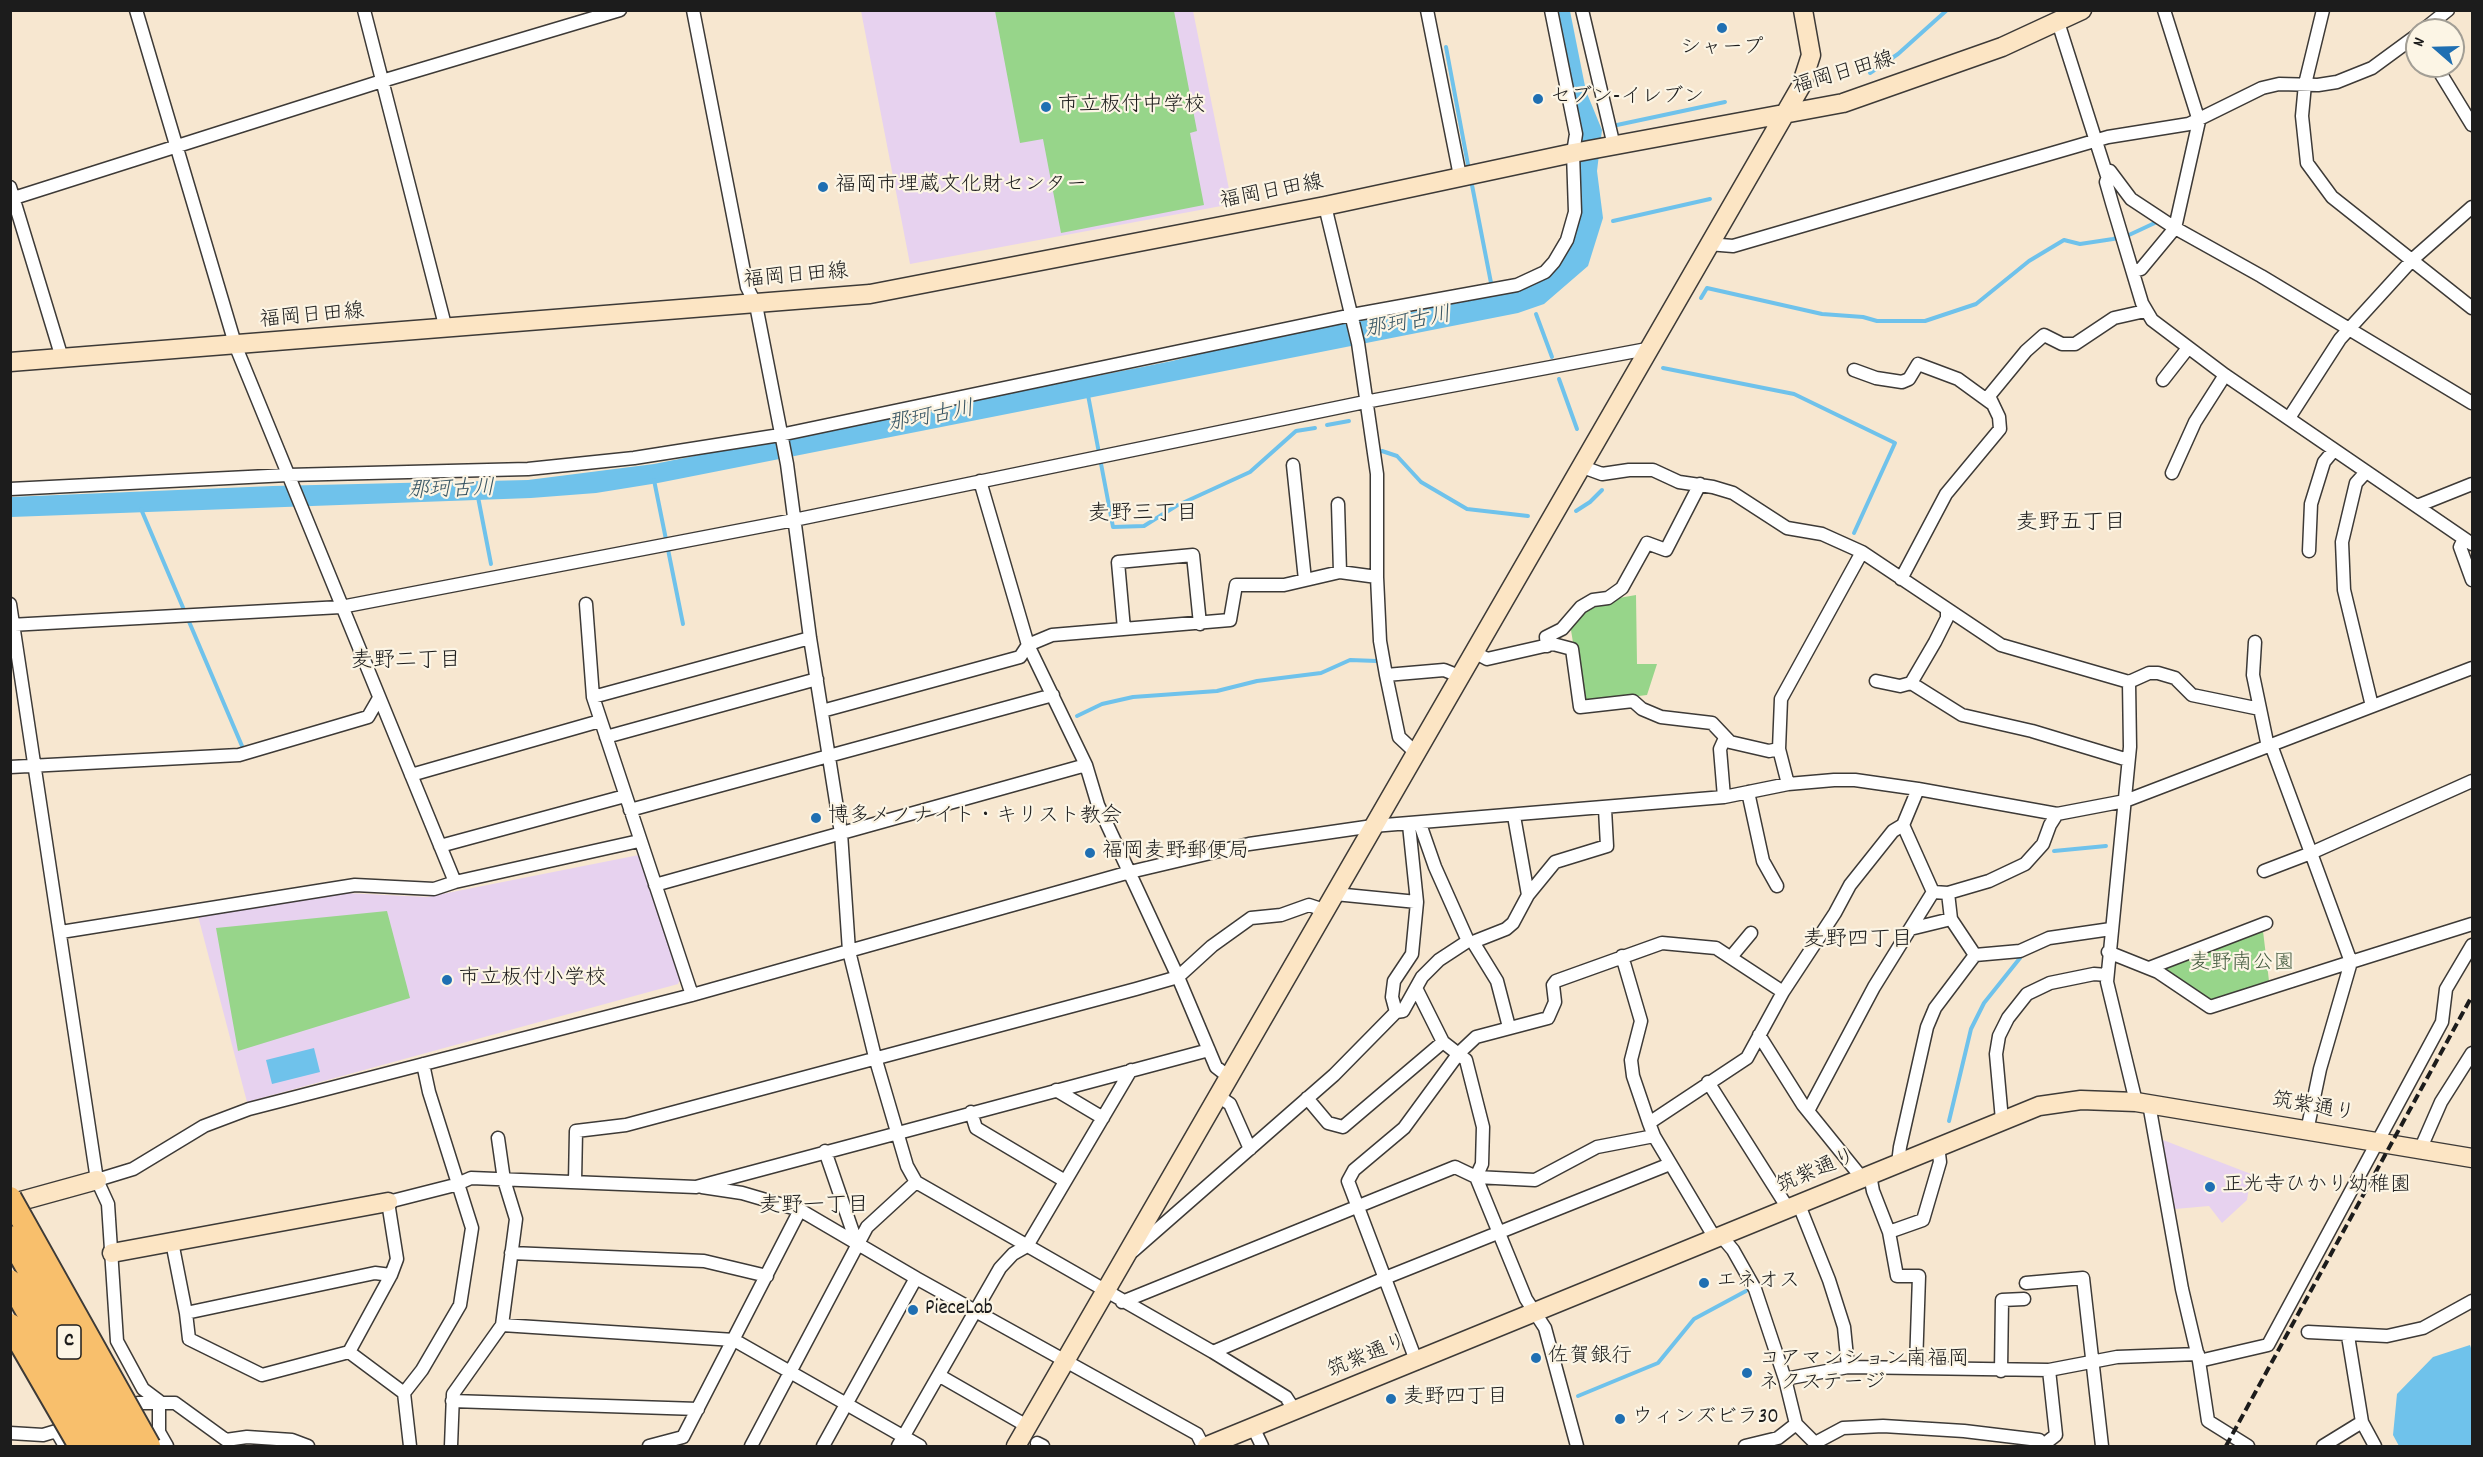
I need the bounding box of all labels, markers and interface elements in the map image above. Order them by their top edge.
north arrow [2405,18,2465,78]
marker: シャープ [1715,21,1729,35]
text: N [2407,35,2432,50]
place label: シャープ [1680,37,1764,63]
street label: 福岡日田線 [1790,48,1898,102]
place label: セブン-イレブン [1550,86,1704,112]
marker: セブン-イレブン [1531,92,1545,106]
place label: 市立板付中学校 [1058,94,1205,120]
marker: 市立板付中学校 [1039,100,1053,114]
street label: 福岡日田線 [1218,172,1326,216]
place label: 福岡市埋蔵文化財センター [835,174,1087,200]
marker: 福岡市埋蔵文化財センター [816,180,830,194]
street label: 福岡日田線 [743,261,849,295]
street label: 福岡日田線 [259,301,365,335]
water label: 那珂古川 [1362,304,1454,346]
water label: 那珂古川 [885,398,977,440]
water label: 那珂古川 [407,477,495,507]
district label: 麦野三丁目 [1088,503,1198,529]
district label: 麦野五丁目 [2016,512,2126,538]
district label: 麦野二丁目 [351,650,461,676]
place label: 博多メノナイト・キリスト教会 [828,805,1122,831]
marker: 博多メノナイト・キリスト教会 [809,811,823,825]
place label: 福岡麦野郵便局 [1102,840,1249,866]
marker: 福岡麦野郵便局 [1083,846,1097,860]
district label: 麦野四丁目 [1803,929,1913,955]
park label: 麦野南公園 [2190,952,2294,978]
place label: 市立板付小学校 [459,967,606,993]
marker: 市立板付小学校 [440,973,454,987]
street label: 筑紫通り [2269,1089,2357,1129]
street label: 筑紫通り [1773,1145,1861,1201]
place label: 正光寺ひかり幼稚園 [2222,1174,2411,1200]
marker: 正光寺ひかり幼稚園 [2203,1180,2217,1194]
district label: 麦野一丁目 [759,1195,869,1221]
place label: エネオス [1716,1270,1800,1296]
marker: エネオス [1697,1276,1711,1290]
place label: PieceLab [925,1297,993,1323]
marker: PieceLab [906,1303,920,1317]
road number: C [57,1325,81,1359]
street label: 筑紫通り [1324,1331,1412,1385]
place label: 佐賀銀行 [1548,1345,1632,1371]
place label: コアマンション南福岡 ネクステージ [1759,1348,1969,1398]
marker: 佐賀銀行 [1529,1351,1543,1365]
marker: コアマンション南福岡 ネクステージ [1740,1366,1754,1380]
place label: 麦野四丁目 [1403,1386,1508,1412]
marker: 麦野四丁目 [1384,1392,1398,1406]
place label: ウィンズビラ30 [1632,1406,1779,1432]
marker: ウィンズビラ30 [1613,1412,1627,1426]

